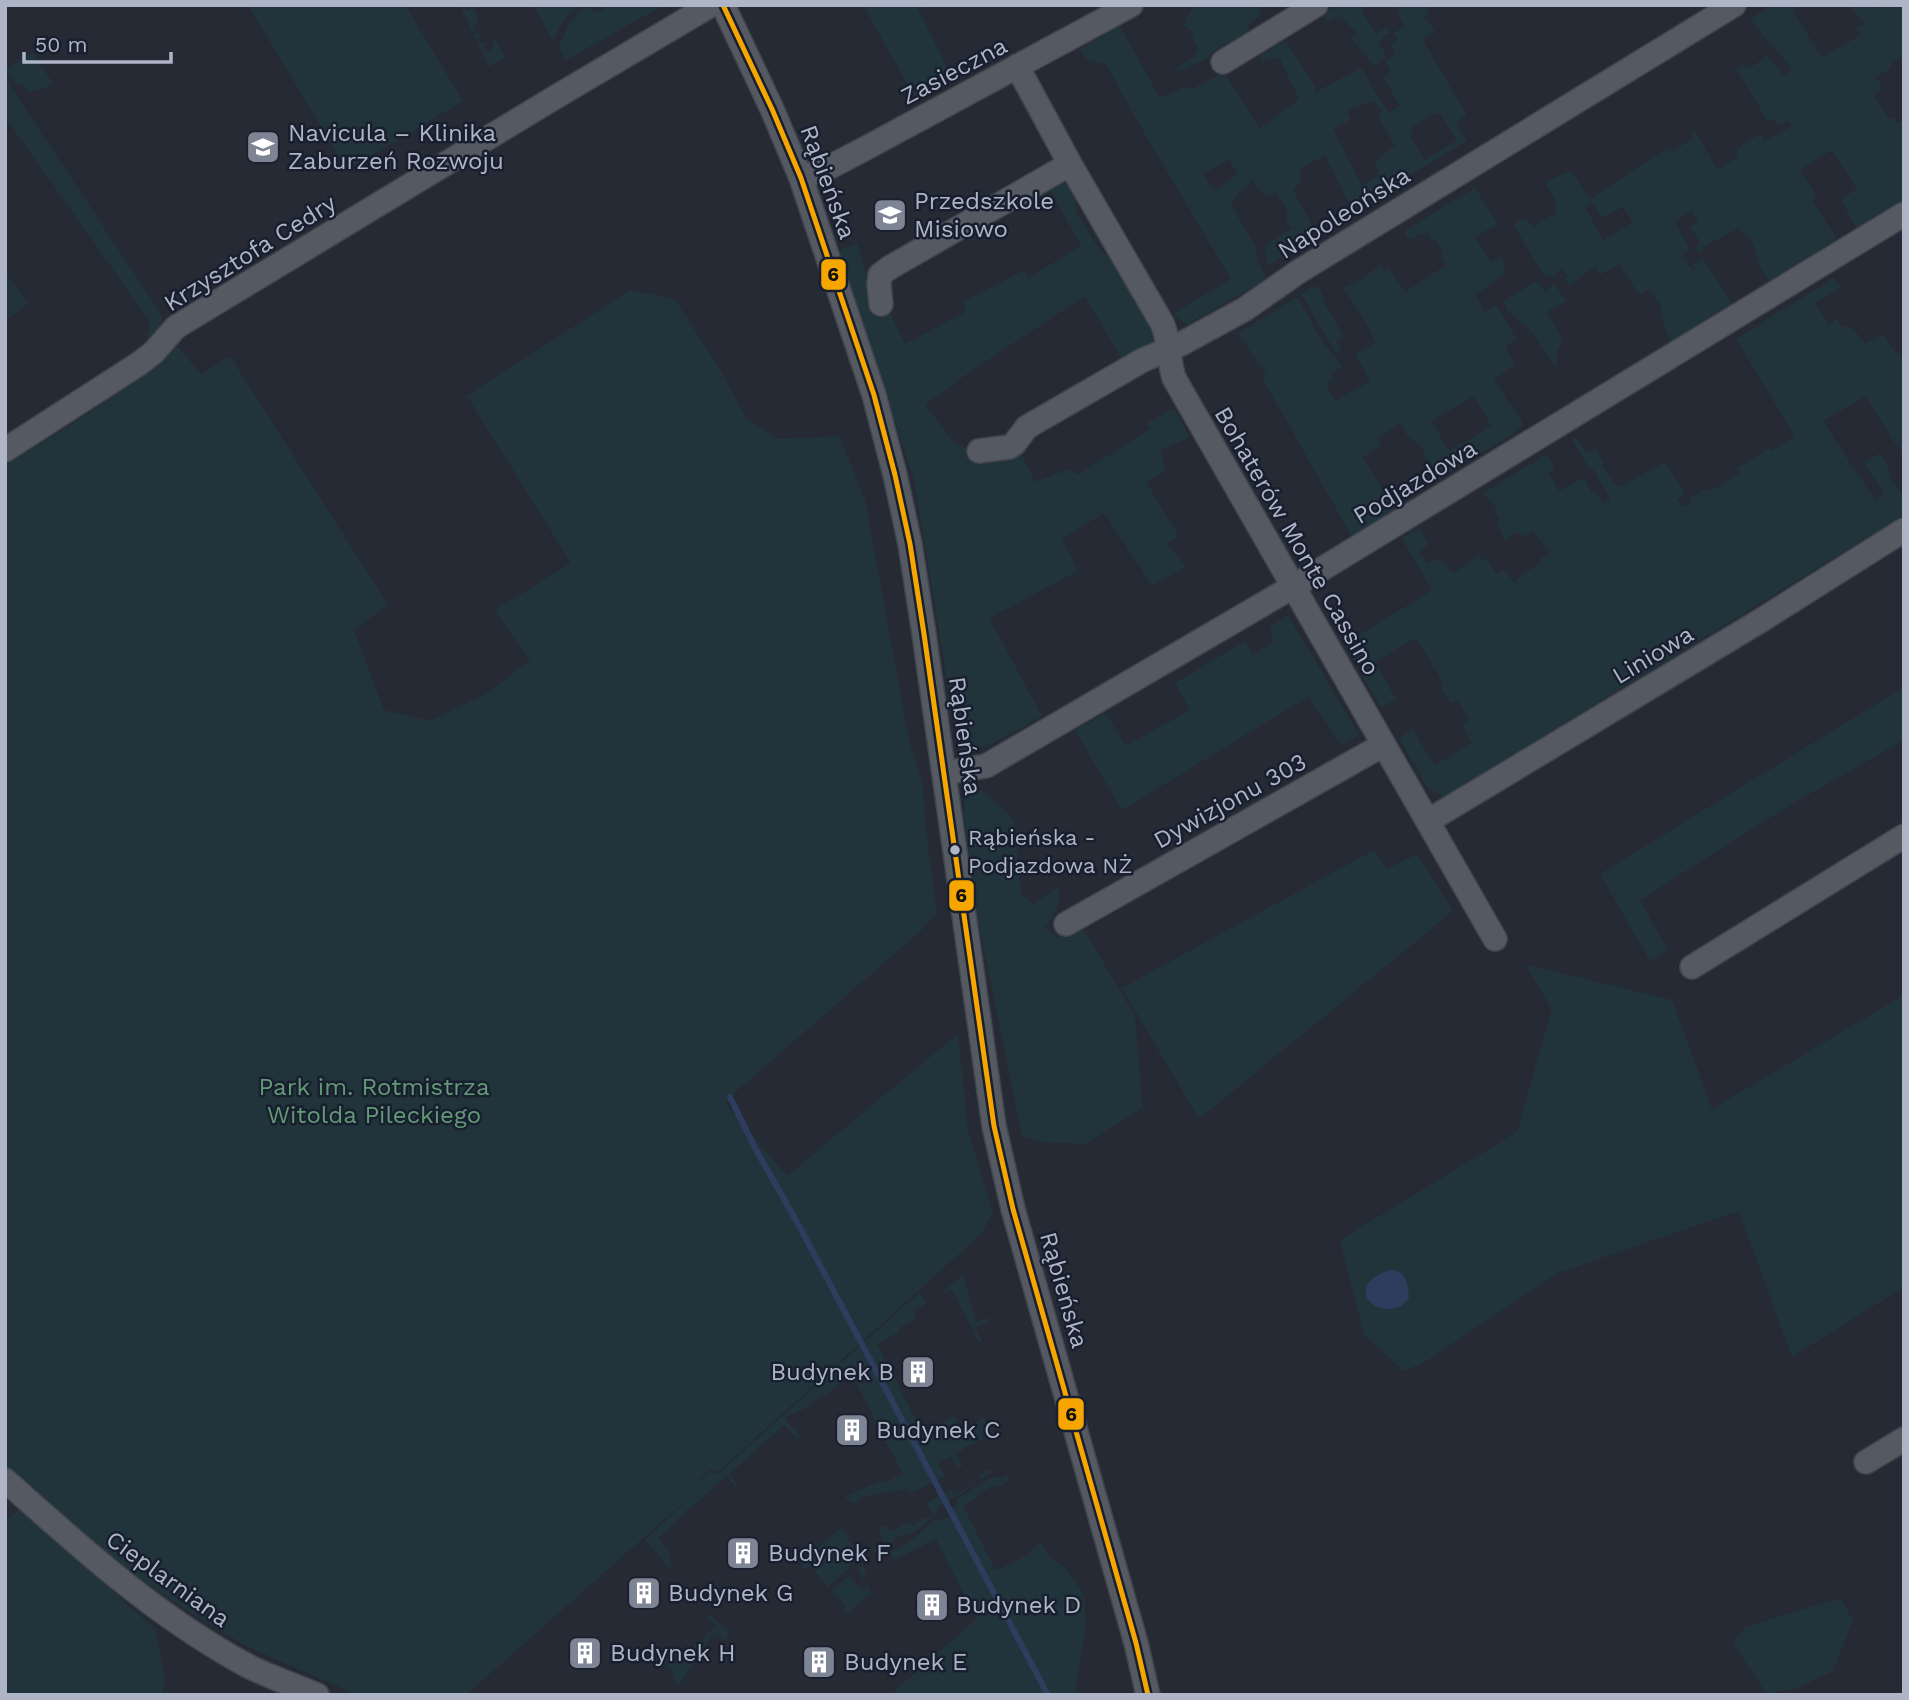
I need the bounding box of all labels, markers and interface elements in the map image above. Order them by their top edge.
scale bar [24,21,172,65]
street label: Zasieczna [896,31,1012,111]
text: 50 m [35,32,87,57]
place label: Navicula – Klinika Zaburzeń Rozwoju [288,119,504,175]
street label: Rąbieńska [794,121,862,243]
school or university icon: Navicula – Klinika Zaburzeń Rozwoju [244,128,282,166]
street label: Napoleońska [1273,161,1415,265]
place label: Przedszkole Misiowo [914,187,1054,243]
street label: Krzysztofa Cedry [159,188,342,317]
school or university icon: Przedszkole Misiowo [871,196,909,234]
line badge: 6 [820,258,847,291]
text: 6 [827,263,839,286]
street label: Bohaterów Monte Cassino [1208,402,1386,680]
street label: Podjazdowa [1348,434,1482,530]
street label: Liniowa [1607,620,1699,690]
street label: Rąbieńska [943,675,987,797]
street label: Dywizjonu 303 [1149,748,1311,854]
place label: Rąbieńska - Podjazdowa NŻ [968,825,1132,878]
marker: Rąbieńska - Podjazdowa NŻ [948,843,962,857]
line badge: 6 [948,879,975,912]
text: 6 [955,884,967,907]
park label: Park im. Rotmistrza Witolda Pileckiego [258,1073,490,1129]
street label: Rąbieńska [1034,1229,1094,1351]
building icon: Budynek B [899,1353,937,1391]
place label: Budynek B [770,1358,894,1386]
line badge: 6 [1057,1397,1085,1431]
text: 6 [1065,1403,1077,1426]
building icon: Budynek C [833,1411,871,1449]
place label: Budynek C [876,1416,1000,1444]
street label: Cieplarniana [101,1525,235,1633]
building icon: Budynek F [724,1534,762,1572]
place label: Budynek F [768,1539,891,1567]
building icon: Budynek G [625,1574,663,1612]
place label: Budynek G [668,1579,793,1607]
building icon: Budynek D [913,1586,951,1624]
place label: Budynek D [956,1591,1081,1619]
building icon: Budynek H [566,1634,604,1672]
place label: Budynek H [610,1639,736,1667]
building icon: Budynek E [800,1643,838,1681]
place label: Budynek E [844,1648,967,1676]

